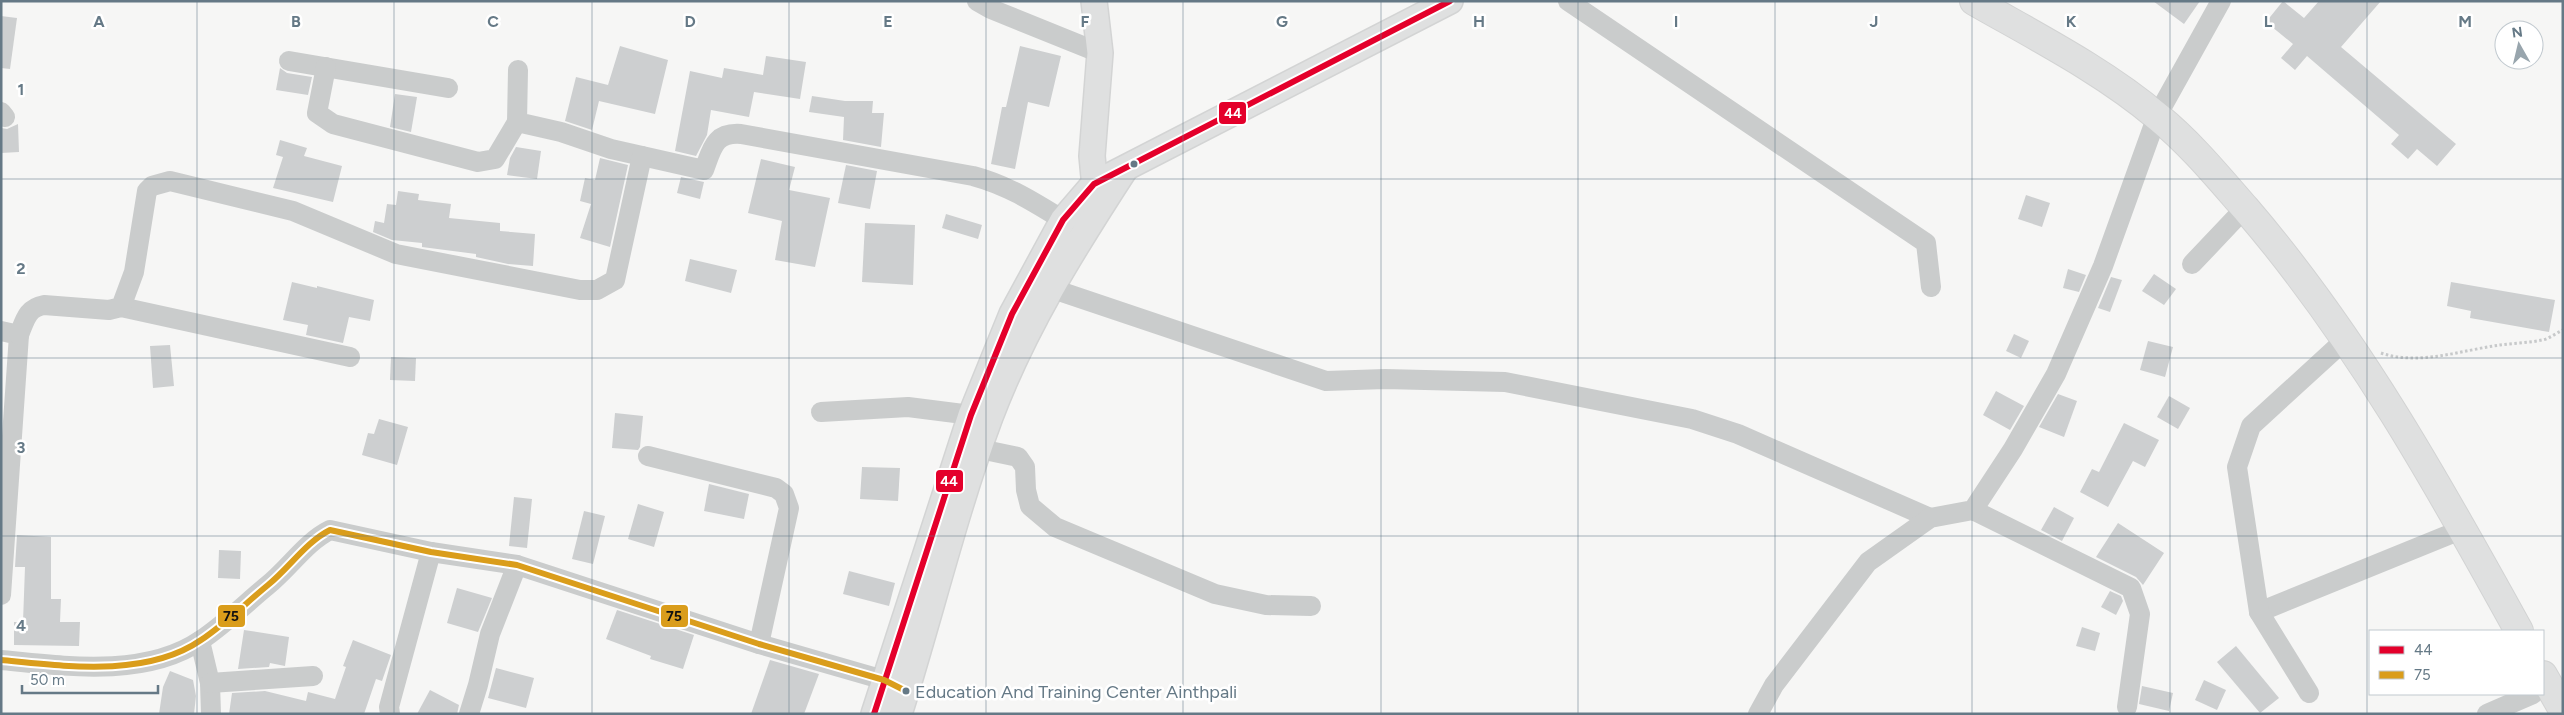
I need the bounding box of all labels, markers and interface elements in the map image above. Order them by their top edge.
text: A [93,12,105,31]
text: B [291,12,301,31]
text: C [487,12,499,31]
text: D [684,12,696,31]
text: E [883,12,893,31]
text: F [1081,12,1090,31]
text: G [1276,12,1288,31]
text: H [1473,12,1485,31]
text: I [1674,12,1678,31]
text: J [1870,12,1878,31]
text: K [2066,12,2077,31]
text: L [2264,12,2273,31]
text: M [2458,12,2472,31]
north arrow [2494,20,2544,70]
text: N [2511,23,2524,42]
text: 1 [18,80,24,99]
line badge: 44 [1218,101,1247,125]
text: 44 [1224,105,1242,122]
unlabelled marker [1129,159,1139,169]
text: 2 [16,259,26,278]
text: 3 [17,438,26,457]
line badge: 44 [935,469,964,493]
text: 44 [940,473,958,490]
line badge: 75 [217,604,246,628]
line badge: 75 [660,604,689,628]
text: 75 [223,608,239,625]
text: 75 [666,608,682,625]
text: 4 [16,616,26,635]
legend [2369,630,2544,695]
text: 44 [2414,641,2433,659]
scale bar [22,662,159,694]
text: 75 [2414,666,2431,684]
text: 50 m [30,671,65,689]
place label: Education And Training Center Ainthpali [915,681,1237,703]
marker: Education And Training Center Ainthpali [901,686,911,696]

